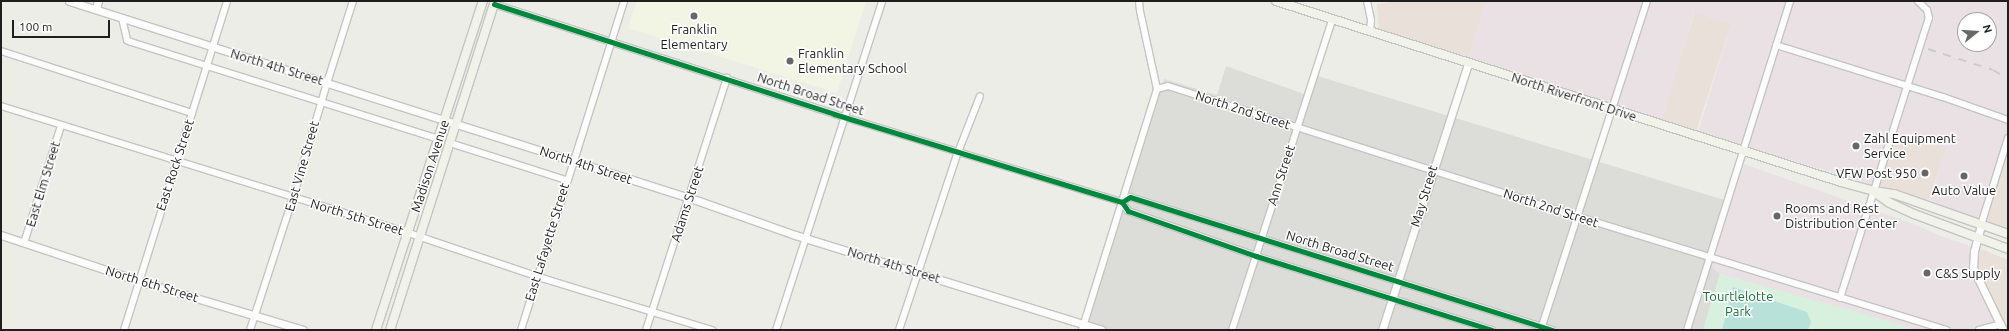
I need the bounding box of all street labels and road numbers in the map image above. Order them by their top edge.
street label: North 4th Street [229,45,325,89]
street label: North Broad Street [755,69,867,119]
street label: North Riverfront Drive [1509,69,1639,125]
street label: North 2nd Street [1194,87,1292,133]
street label: East Rock Street [153,117,197,213]
street label: Madison Avenue [408,118,452,214]
street label: East Vine Street [282,119,322,213]
street label: East Elm Street [23,139,63,229]
street label: North 4th Street [538,143,634,187]
street label: Ann Street [1264,143,1298,207]
street label: May Street [1407,163,1441,229]
street label: Adams Street [667,164,707,244]
street label: East Lafayette Street [522,181,572,303]
street label: North 2nd Street [1502,185,1600,231]
street label: North 5th Street [309,195,405,239]
street label: North Broad Street [1284,227,1396,275]
street label: North 4th Street [846,243,942,287]
street label: North 6th Street [104,262,200,306]

